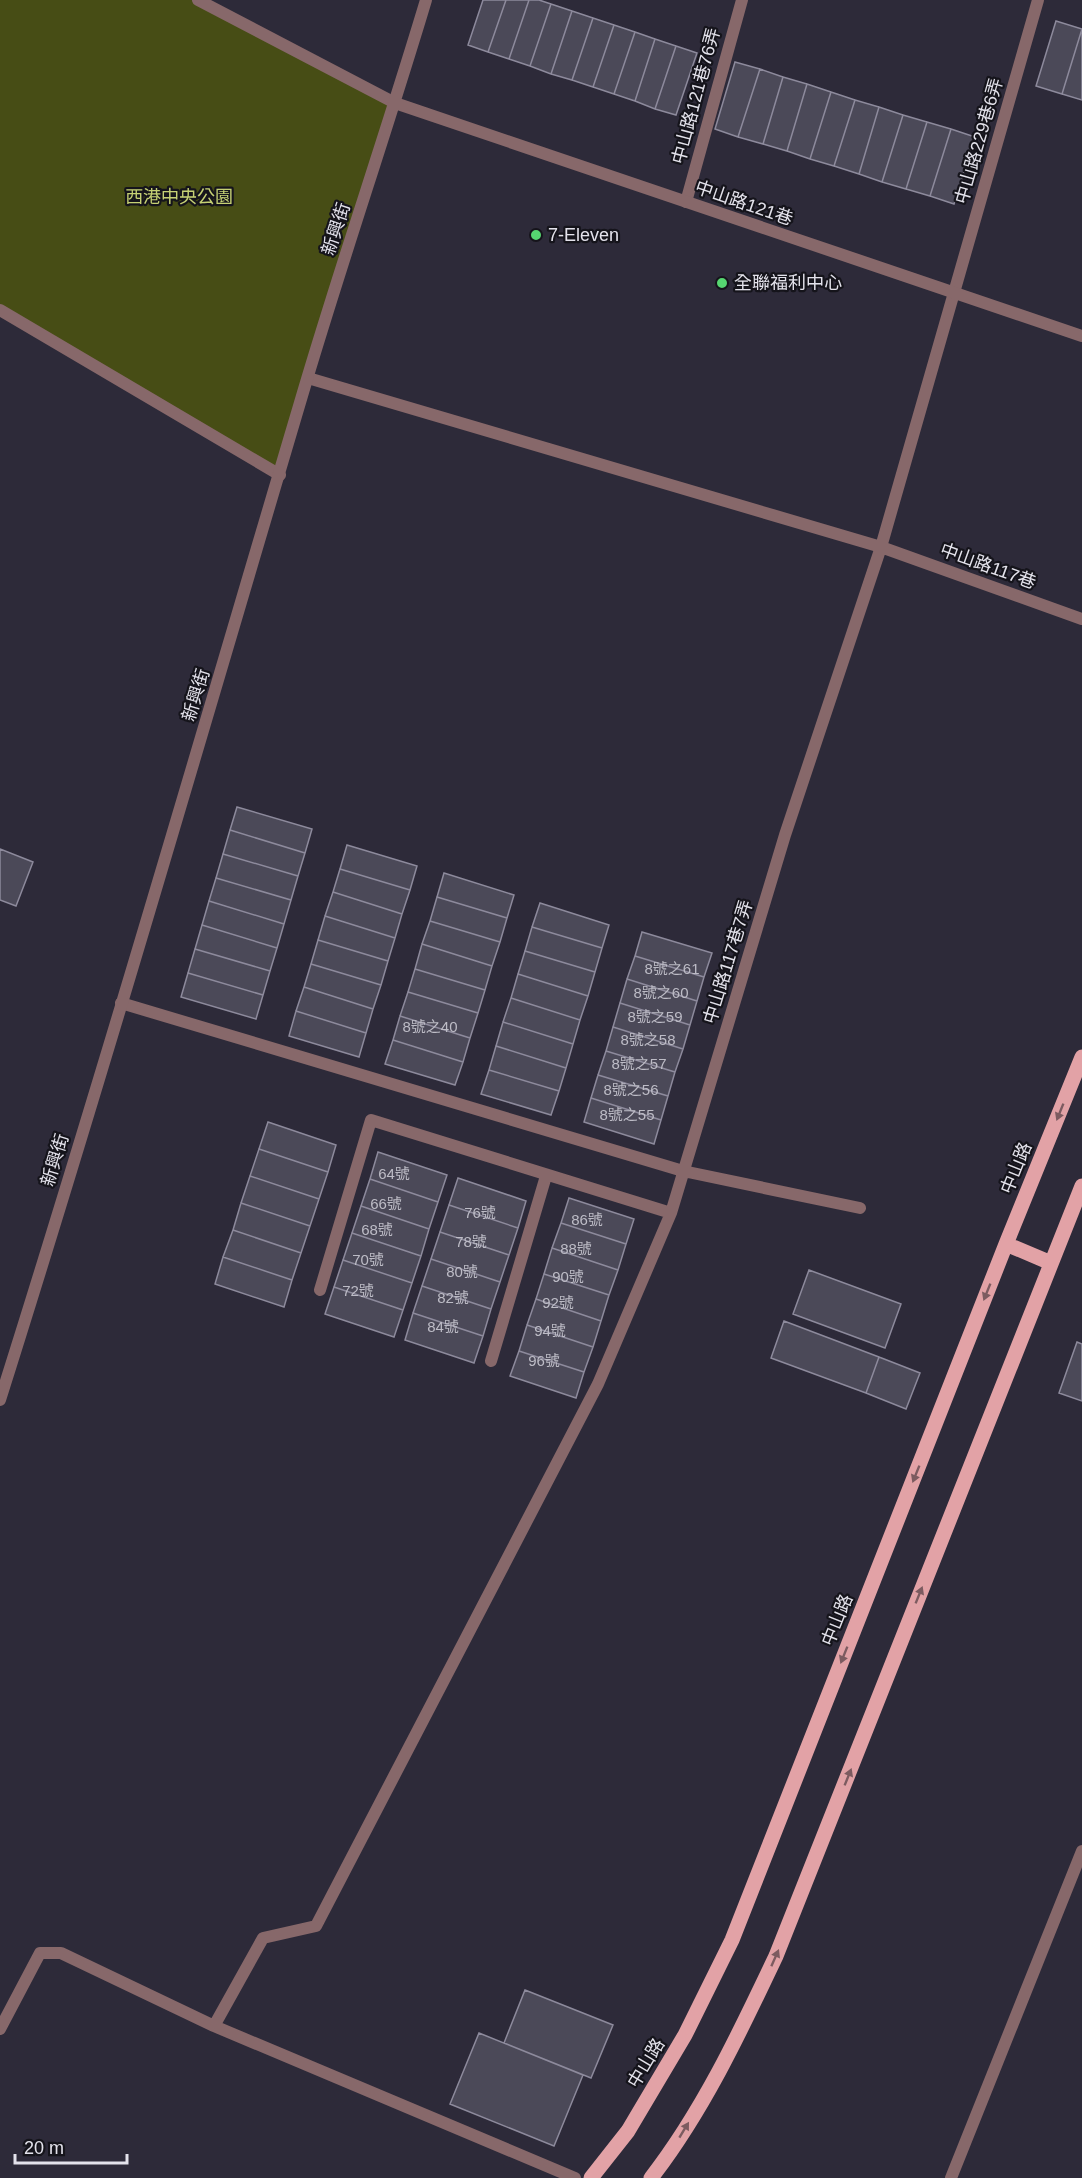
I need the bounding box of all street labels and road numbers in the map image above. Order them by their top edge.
street label: 中山路121巷76弄 [668,26,724,166]
street label: 中山路229巷6弄 [951,76,1007,206]
street label: 中山路121巷 [693,177,795,229]
street label: 新興街 [318,200,354,258]
street label: 中山路117巷 [937,539,1039,593]
street label: 新興街 [179,666,213,724]
street label: 中山路117巷7弄 [700,898,756,1026]
street label: 新興街 [38,1131,72,1189]
street label: 中山路 [997,1139,1035,1197]
street label: 中山路 [818,1591,856,1649]
street label: 中山路 [624,2035,668,2091]

